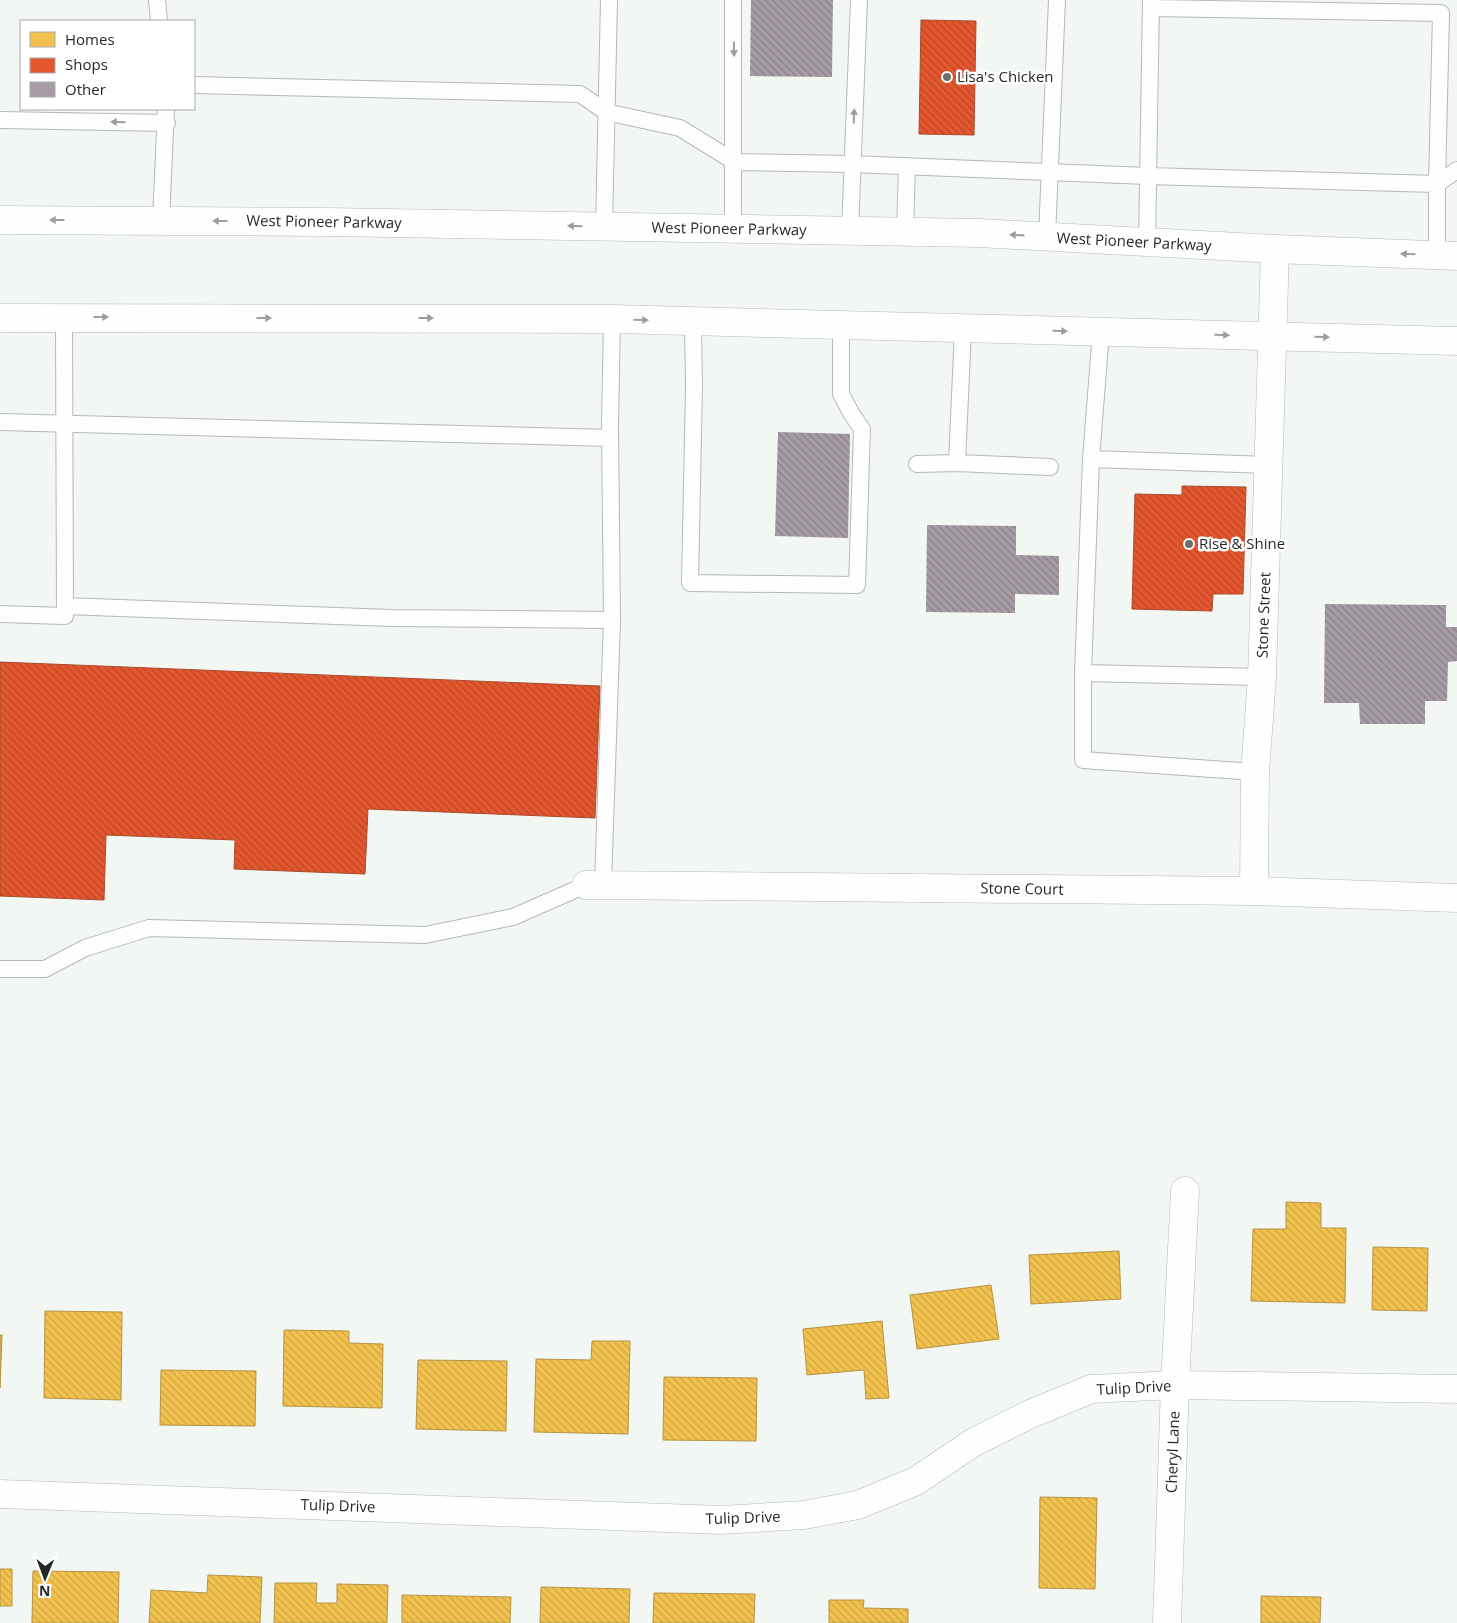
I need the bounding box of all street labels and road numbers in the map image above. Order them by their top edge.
street label: West Pioneer Parkway [246,210,402,232]
street label: West Pioneer Parkway [651,217,807,239]
street label: West Pioneer Parkway [1056,227,1213,255]
street label: Stone Street [1252,572,1274,658]
street label: Stone Court [980,877,1064,899]
street label: Tulip Drive [1096,1375,1172,1399]
street label: Cheryl Lane [1161,1411,1183,1493]
street label: Tulip Drive [300,1494,376,1516]
street label: Tulip Drive [705,1506,781,1528]

